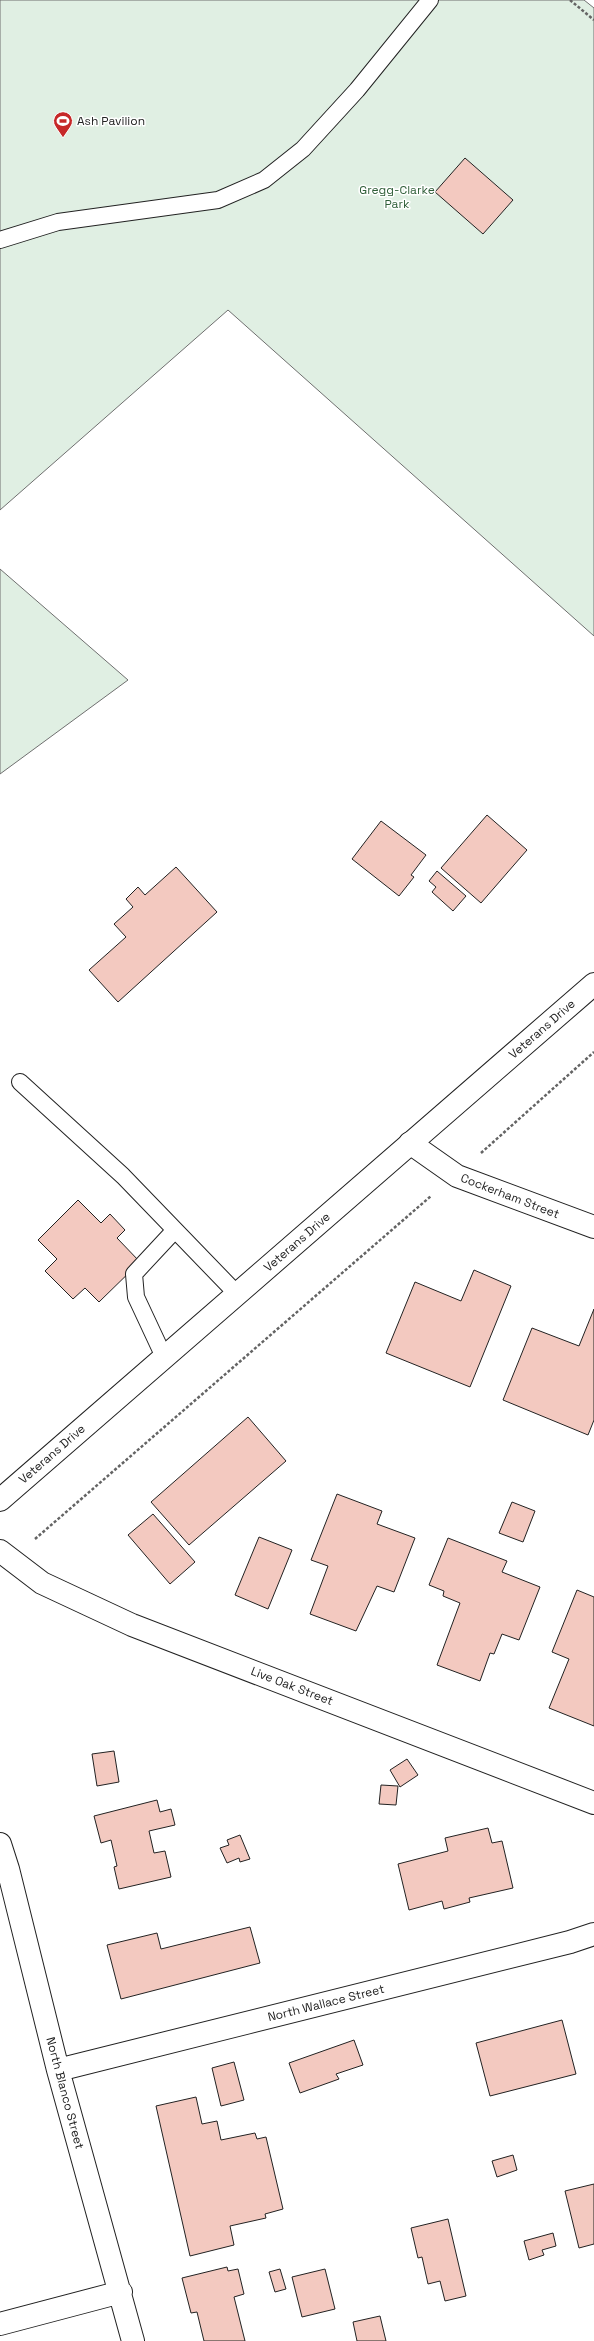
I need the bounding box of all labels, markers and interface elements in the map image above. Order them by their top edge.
sports icon: Ash Pavilion [52,110,74,138]
place label: Ash Pavilion [77,113,145,129]
park label: Gregg-Clarke Park [359,182,435,212]
street label: Veterans Drive [505,996,579,1062]
street label: Cockerham Street [458,1170,562,1222]
street label: Veterans Drive [260,1209,334,1275]
street label: Veterans Drive [15,1421,89,1487]
street label: Live Oak Street [249,1663,335,1709]
street label: North Wallace Street [266,1981,386,2025]
street label: North Blanco Street [42,2035,88,2151]

